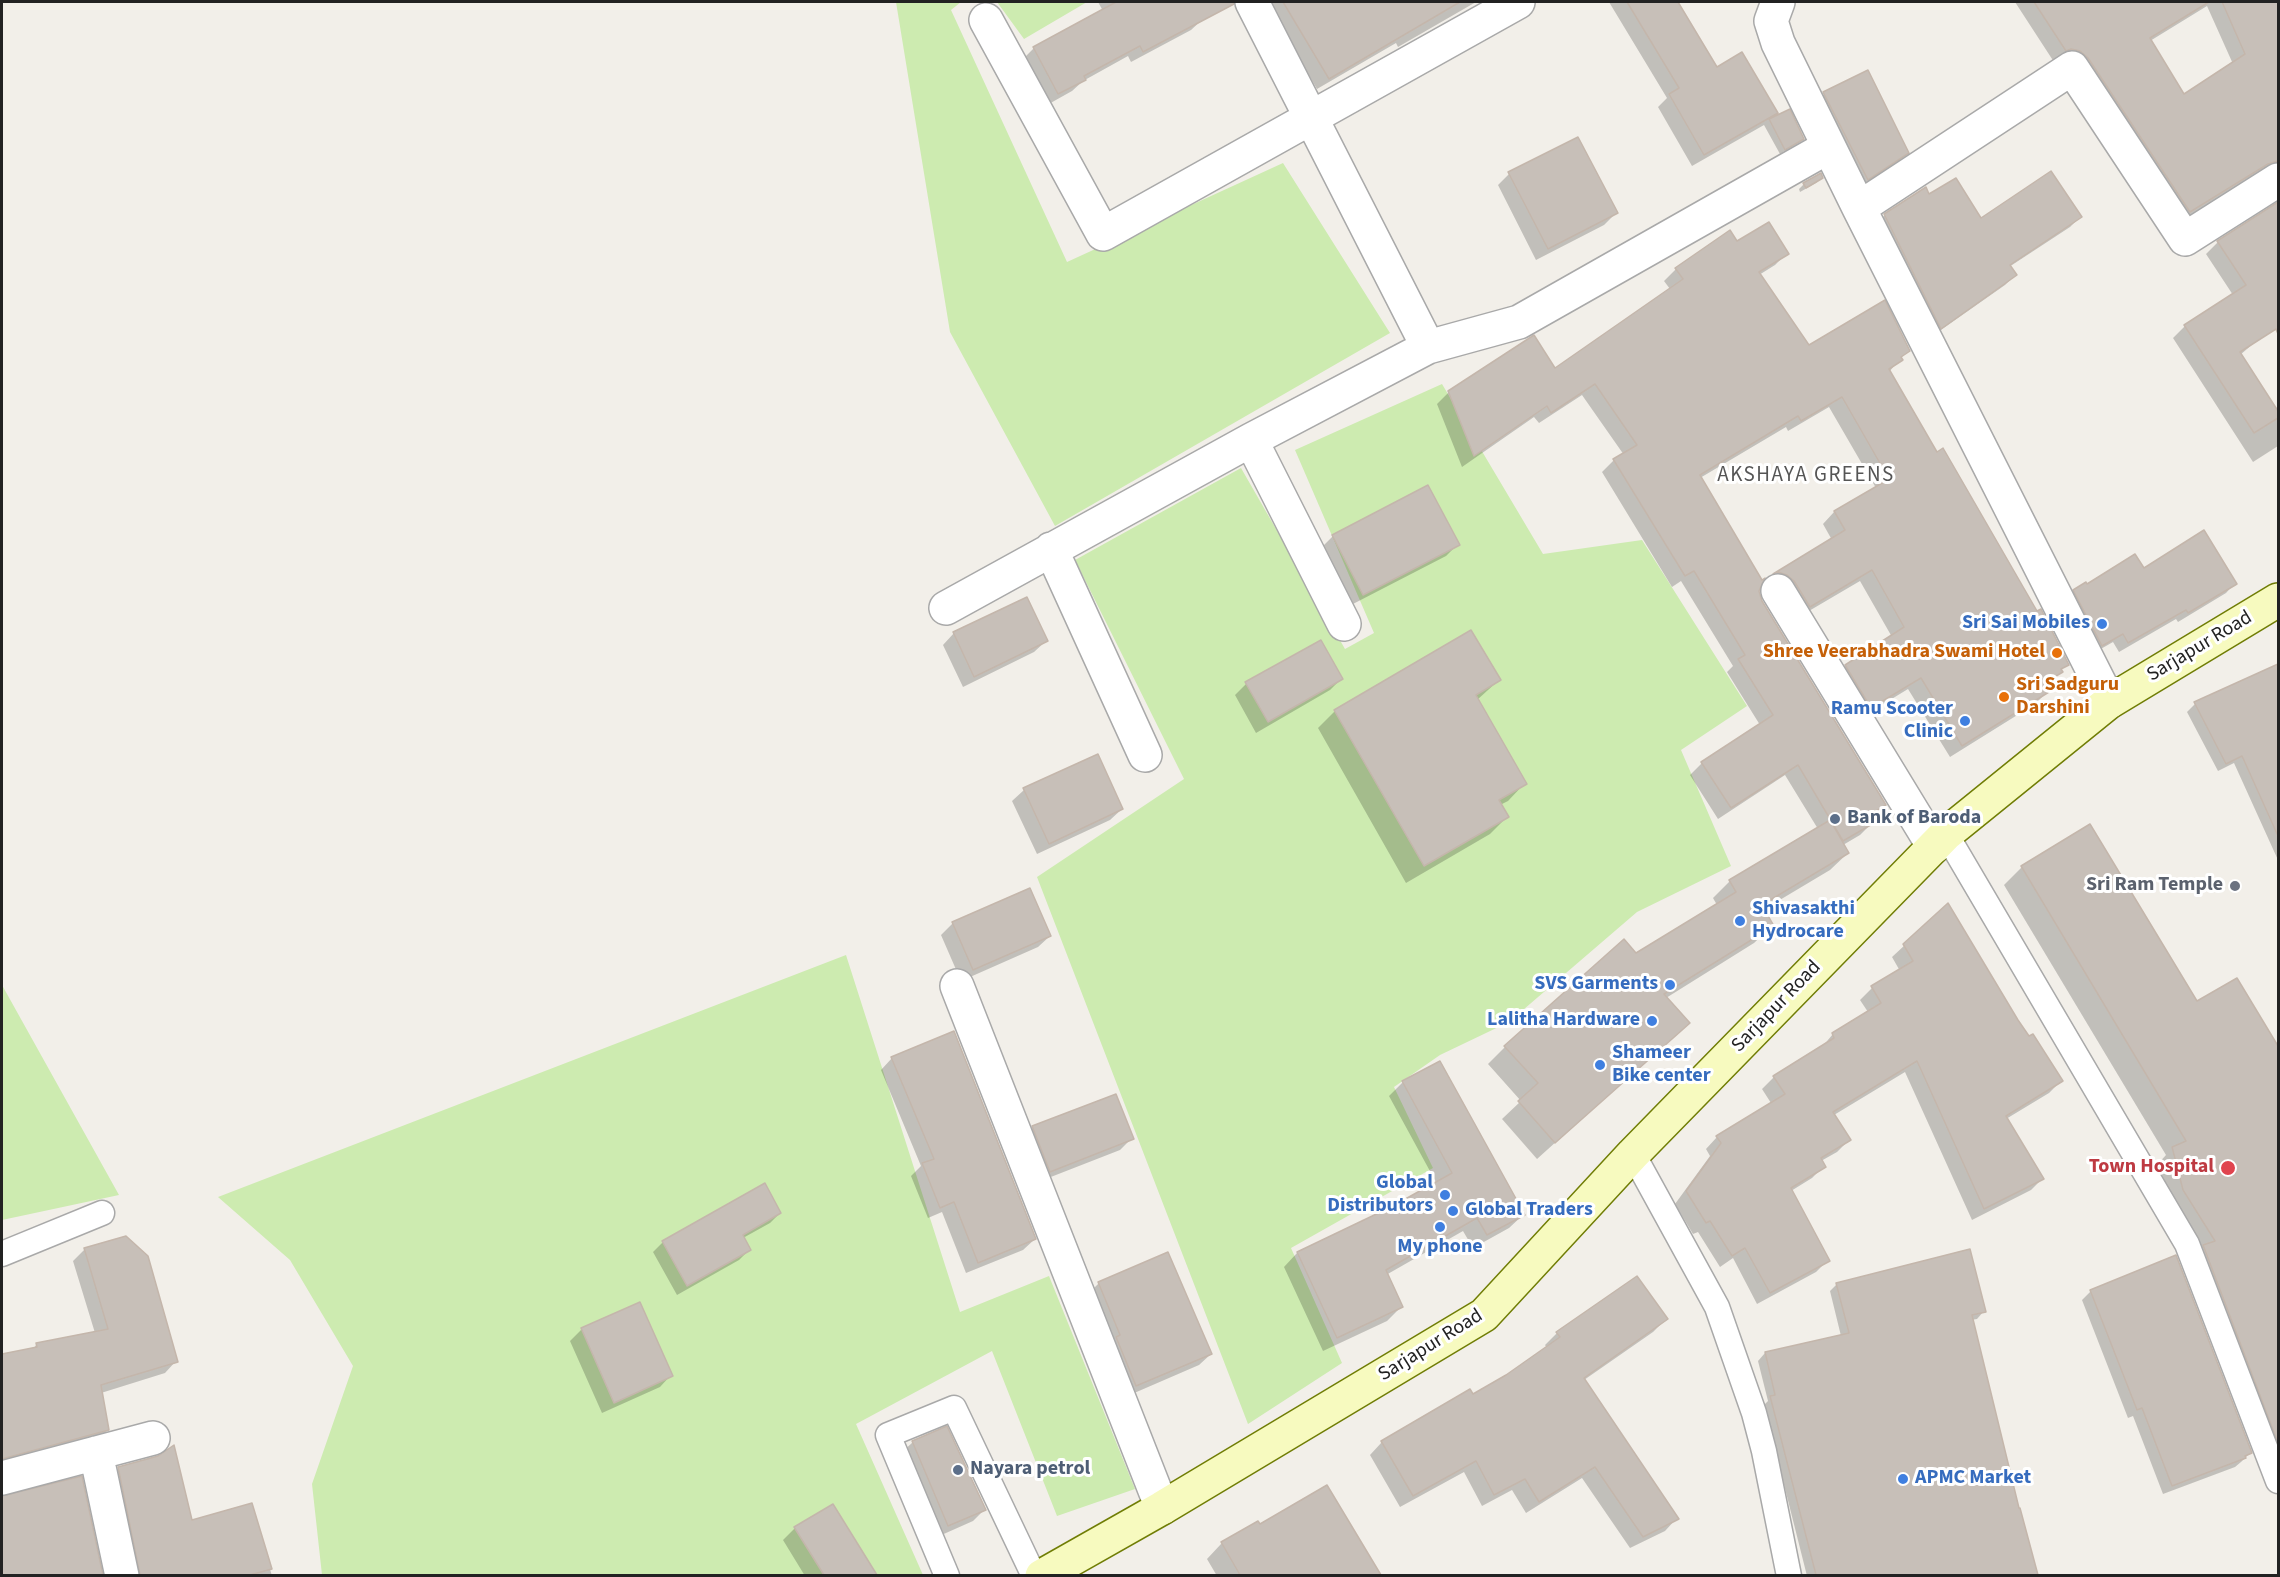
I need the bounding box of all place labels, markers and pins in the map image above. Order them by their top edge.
place label: Sri Sai Mobiles [1962,612,2090,636]
marker: Sri Sai Mobiles [2095,617,2109,631]
place label: Shree Veerabhadra Swami Hotel [1763,641,2045,665]
marker: Shree Veerabhadra Swami Hotel [2050,646,2064,660]
place label: Sri Sadguru Darshini [2016,674,2119,721]
marker: Sri Sadguru Darshini [1997,690,2011,704]
place label: Ramu Scooter Clinic [1831,698,1953,745]
marker: Ramu Scooter Clinic [1958,714,1972,728]
place label: Bank of Baroda [1847,807,1981,831]
marker: Bank of Baroda [1828,812,1842,826]
place label: Sri Ram Temple [2086,874,2223,898]
marker: Sri Ram Temple [2228,879,2242,893]
place label: Shivasakthi Hydrocare [1752,898,1855,945]
marker: Shivasakthi Hydrocare [1733,914,1747,928]
place label: SVS Garments [1534,973,1658,997]
marker: SVS Garments [1663,978,1677,992]
place label: Lalitha Hardware [1487,1009,1640,1033]
marker: Lalitha Hardware [1645,1014,1659,1028]
place label: Shameer Bike center [1612,1042,1711,1089]
marker: Shameer Bike center [1593,1058,1607,1072]
place label: Town Hospital [2089,1156,2214,1180]
marker: Town Hospital [2219,1159,2237,1177]
place label: Global Distributors [1327,1172,1433,1219]
marker: Global Distributors [1438,1188,1452,1202]
place label: Global Traders [1465,1199,1593,1223]
marker: Global Traders [1446,1204,1460,1218]
marker: My phone [1433,1220,1447,1234]
place label: My phone [1397,1236,1483,1260]
place label: Nayara petrol [970,1458,1090,1482]
marker: Nayara petrol [951,1463,965,1477]
place label: APMC Market [1915,1467,2031,1491]
marker: APMC Market [1896,1472,1910,1486]

